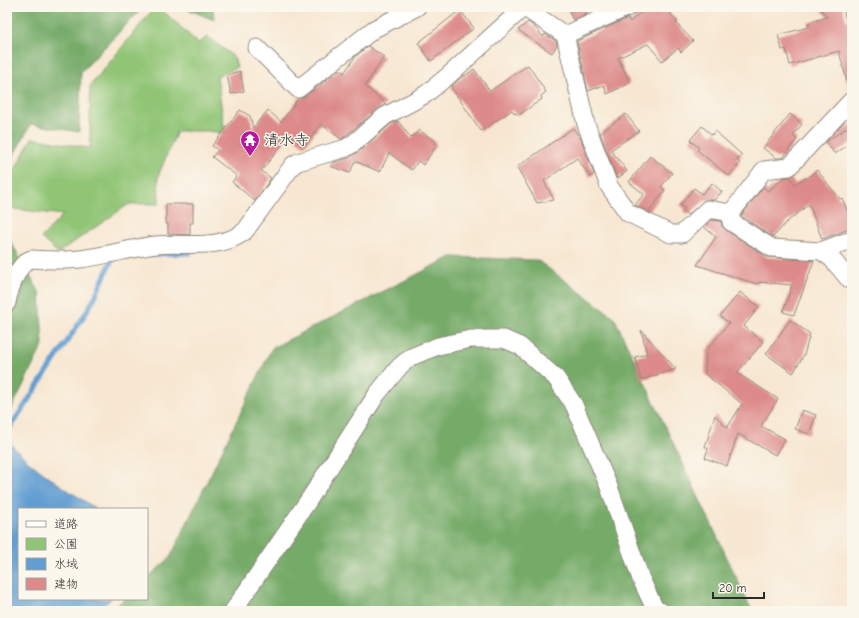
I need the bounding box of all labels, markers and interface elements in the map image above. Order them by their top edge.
temple icon: 清水寺 [239,129,261,157]
place label: 清水寺 [264,131,309,149]
legend [18,508,148,600]
text: 道路 [54,517,78,531]
text: 公園 [54,537,78,551]
text: 水域 [54,557,78,571]
scale bar [713,574,764,600]
text: 建物 [54,577,78,591]
text: 20 m [719,581,747,595]

